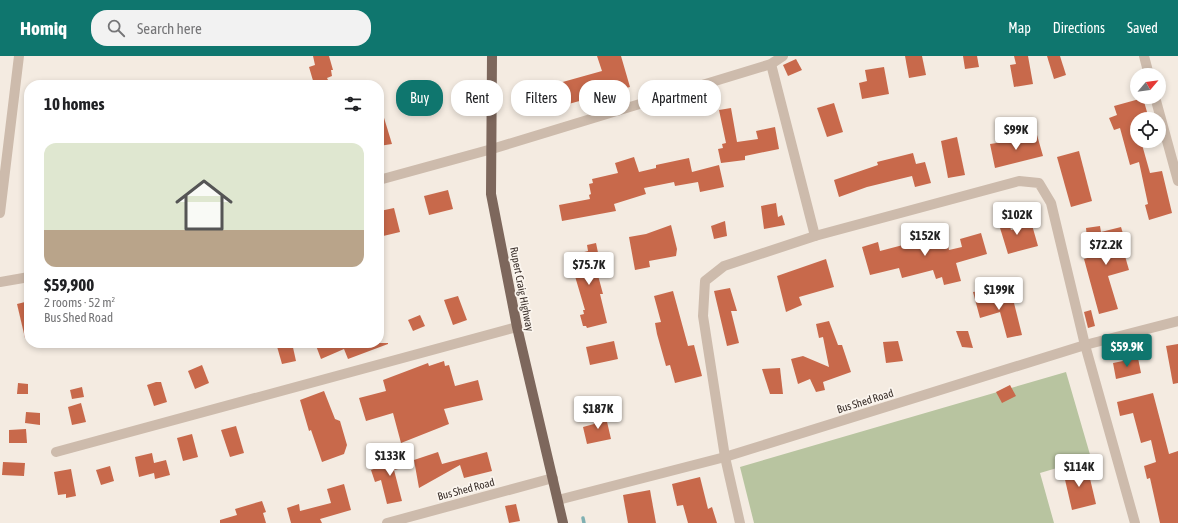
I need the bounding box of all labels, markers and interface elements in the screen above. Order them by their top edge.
search box [91,10,371,46]
text: Homiq [20,17,67,39]
icon: search [105,17,127,39]
text: Search here [137,20,202,37]
text: Map [1008,20,1031,36]
text: Directions [1053,20,1105,36]
text: Saved [1127,20,1158,36]
north arrow [1130,68,1166,104]
map controls [1130,68,1166,148]
chip: Buy [396,80,443,116]
chip: Rent [451,80,503,116]
chip: Filters [511,80,571,116]
chip: New [579,80,630,116]
chip: Apartment [638,80,721,116]
icon: filters [342,93,364,115]
text: 10 homes [44,94,105,114]
button: locate [1130,112,1166,148]
pin: $99K [992,117,1040,151]
text: $99K [1004,122,1028,137]
icon: home [168,169,240,241]
pin: $102K [989,202,1045,236]
text: $102K [1002,207,1032,222]
pin: $152K [897,223,953,257]
text: $152K [910,228,940,243]
pin: $72.2K [1073,232,1139,266]
text: $72.2K [1090,237,1122,252]
street label: Rupert Craig Highway [508,246,536,333]
pin: $75.7K [556,252,622,286]
text: $75.7K [573,257,605,272]
text: $59,900 [44,275,94,295]
pin: $199K [971,277,1027,311]
text: $199K [984,282,1014,297]
text: 2 rooms · 52 m² [44,295,115,310]
text: Bus Shed Road [44,310,113,325]
pin: $59.9K [1094,334,1160,368]
text: $59.9K [1111,339,1143,354]
street label: Bus Shed Road [835,387,895,415]
pin: $187K [570,396,626,430]
text: $187K [583,401,613,416]
pin: $133K [362,443,418,477]
text: $133K [375,448,405,463]
pin: $114K [1051,454,1107,488]
text: $114K [1064,459,1094,474]
street label: Bus Shed Road [436,476,496,502]

